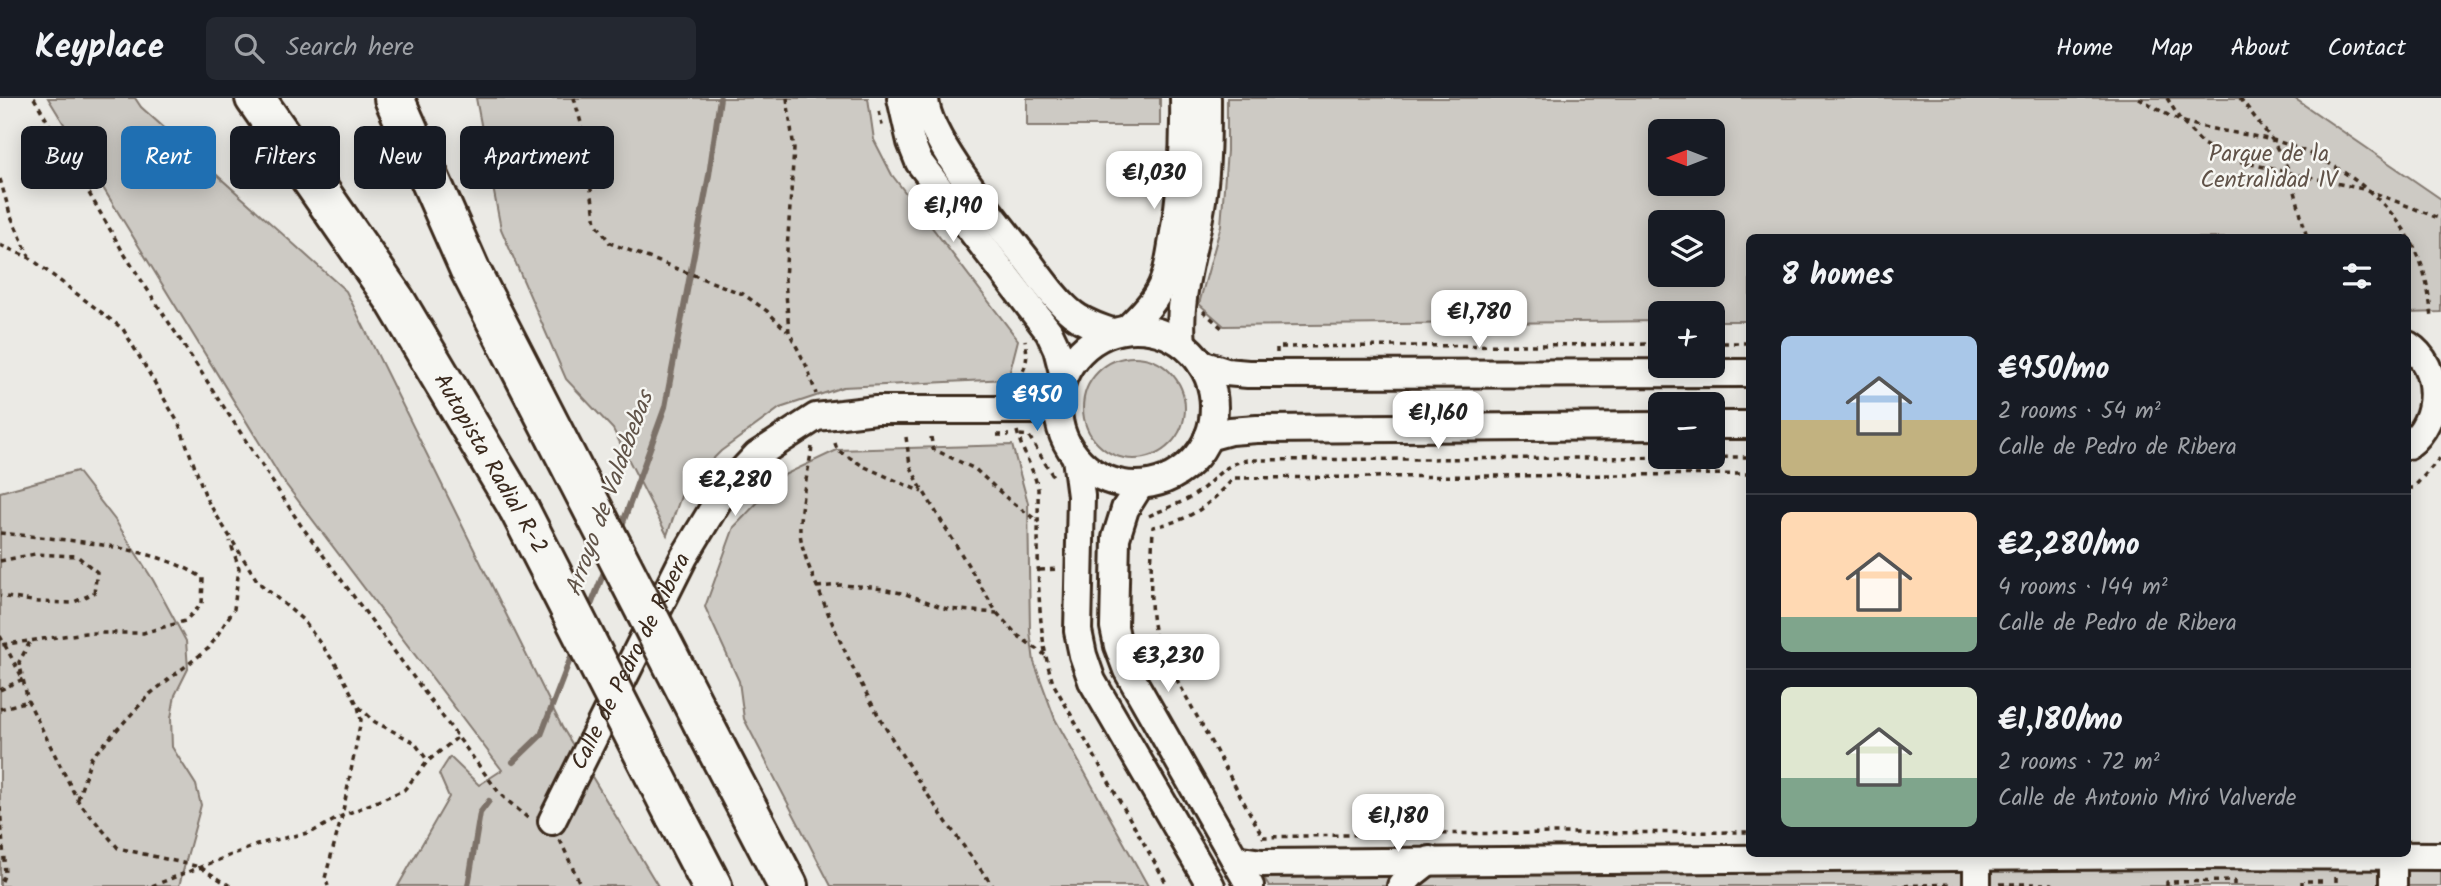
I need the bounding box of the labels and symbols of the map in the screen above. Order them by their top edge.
north arrow [1648,119,1726,196]
park label: Parque de la Centralidad IV [2200,137,2339,199]
pin: €1,030 [1097,152,1211,211]
pin: €1,190 [896,184,1010,244]
pin: €1,780 [1422,290,1536,350]
street label: Autopista Radial R-2 [423,367,557,561]
pin: €950 [996,374,1078,433]
water label: Arroyo de Valdebebas [555,383,666,602]
pin: €1,160 [1381,392,1495,451]
pin: €2,280 [678,458,792,518]
street label: Calle de Pedro de Ribera [562,547,701,777]
pin: €3,230 [1111,634,1225,694]
pin: €1,180 [1341,794,1455,854]

